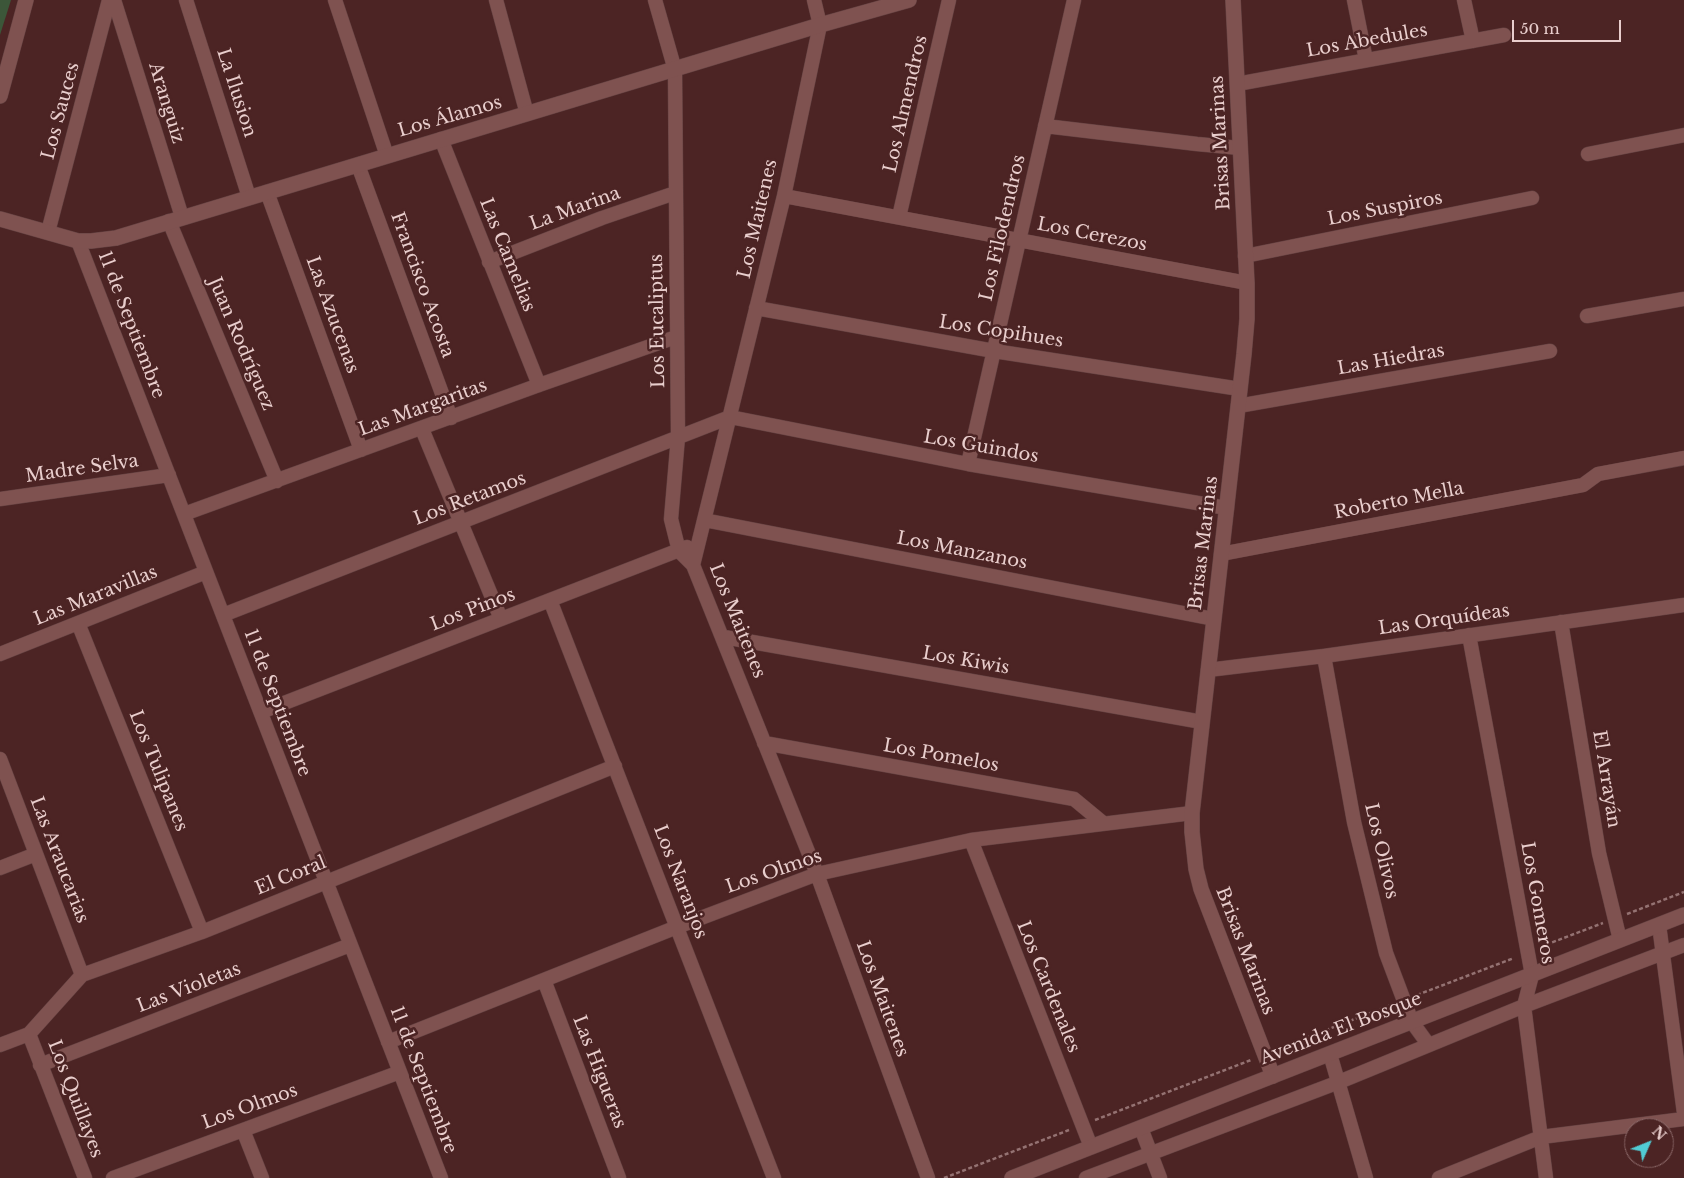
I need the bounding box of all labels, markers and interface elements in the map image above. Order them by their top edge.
scale bar [1514,10,1623,42]
text: 50 m [1520,19,1560,38]
street label: Los Abedules [1305,20,1429,62]
street label: Los Almendros [880,33,932,175]
street label: La Ilusion [212,46,260,140]
street label: Los Sauces [38,60,84,162]
street label: Aranguiz [143,60,189,146]
street label: Brisas Marinas [1207,75,1235,211]
street label: Los Álamos [396,92,504,142]
street label: Los Filodendros [976,153,1030,303]
street label: Los Maitenes [734,157,782,281]
street label: La Marina [527,183,623,235]
street label: Los Suspiros [1326,187,1444,231]
street label: Las Camelias [474,195,540,315]
street label: Francisco Acosta [386,209,458,361]
street label: Los Cerezos [1035,214,1149,256]
street label: 11 de Septiembre [93,248,169,402]
street label: Las Azucenas [301,254,363,376]
street label: Los Eucaliptus [646,254,670,388]
street label: Juan Rodríguez [203,274,279,414]
street label: Los Copihues [937,312,1065,352]
street label: Las Hiedras [1336,340,1446,380]
street label: Las Margaritas [356,375,490,441]
street label: Los Guindos [922,426,1040,468]
street label: Madre Selva [24,450,140,488]
street label: Los Retamos [411,468,529,530]
street label: Brisas Marinas [1185,475,1223,611]
street label: Roberto Mella [1332,478,1466,524]
street label: Los Manzanos [895,528,1029,574]
street label: Los Maitenes [704,560,770,682]
street label: Las Maravillas [31,561,161,631]
street label: Los Pinos [428,584,518,636]
street label: Las Orquídeas [1377,600,1511,640]
street label: 11 de Septiembre [239,626,315,780]
street label: Los Kiwis [921,643,1011,679]
street label: Los Tulipanes [124,707,192,835]
street label: El Arrayán [1588,729,1624,829]
street label: Los Pomelos [881,735,1001,777]
street label: Las Araucarias [25,794,93,926]
street label: Los Olivos [1360,801,1402,901]
street label: Los Naranjos [648,822,712,942]
street label: Los Gomeros [1516,840,1558,966]
street label: Los Olmos [723,845,825,899]
street label: El Coral [252,852,330,900]
street label: Brisas Marinas [1211,884,1279,1018]
street label: Los Cardenales [1012,918,1084,1056]
street label: Los Maitenes [851,938,913,1060]
street label: Las Violetas [134,958,244,1018]
street label: Avenida El Bosque [1257,988,1425,1070]
street label: 11 de Septiembre [385,1003,461,1157]
street label: Las Higueras [568,1013,630,1131]
street label: Los Quillayes [43,1037,107,1161]
street label: Los Olmos [199,1080,301,1134]
north arrow [1624,1118,1674,1168]
text: N [1648,1122,1670,1144]

